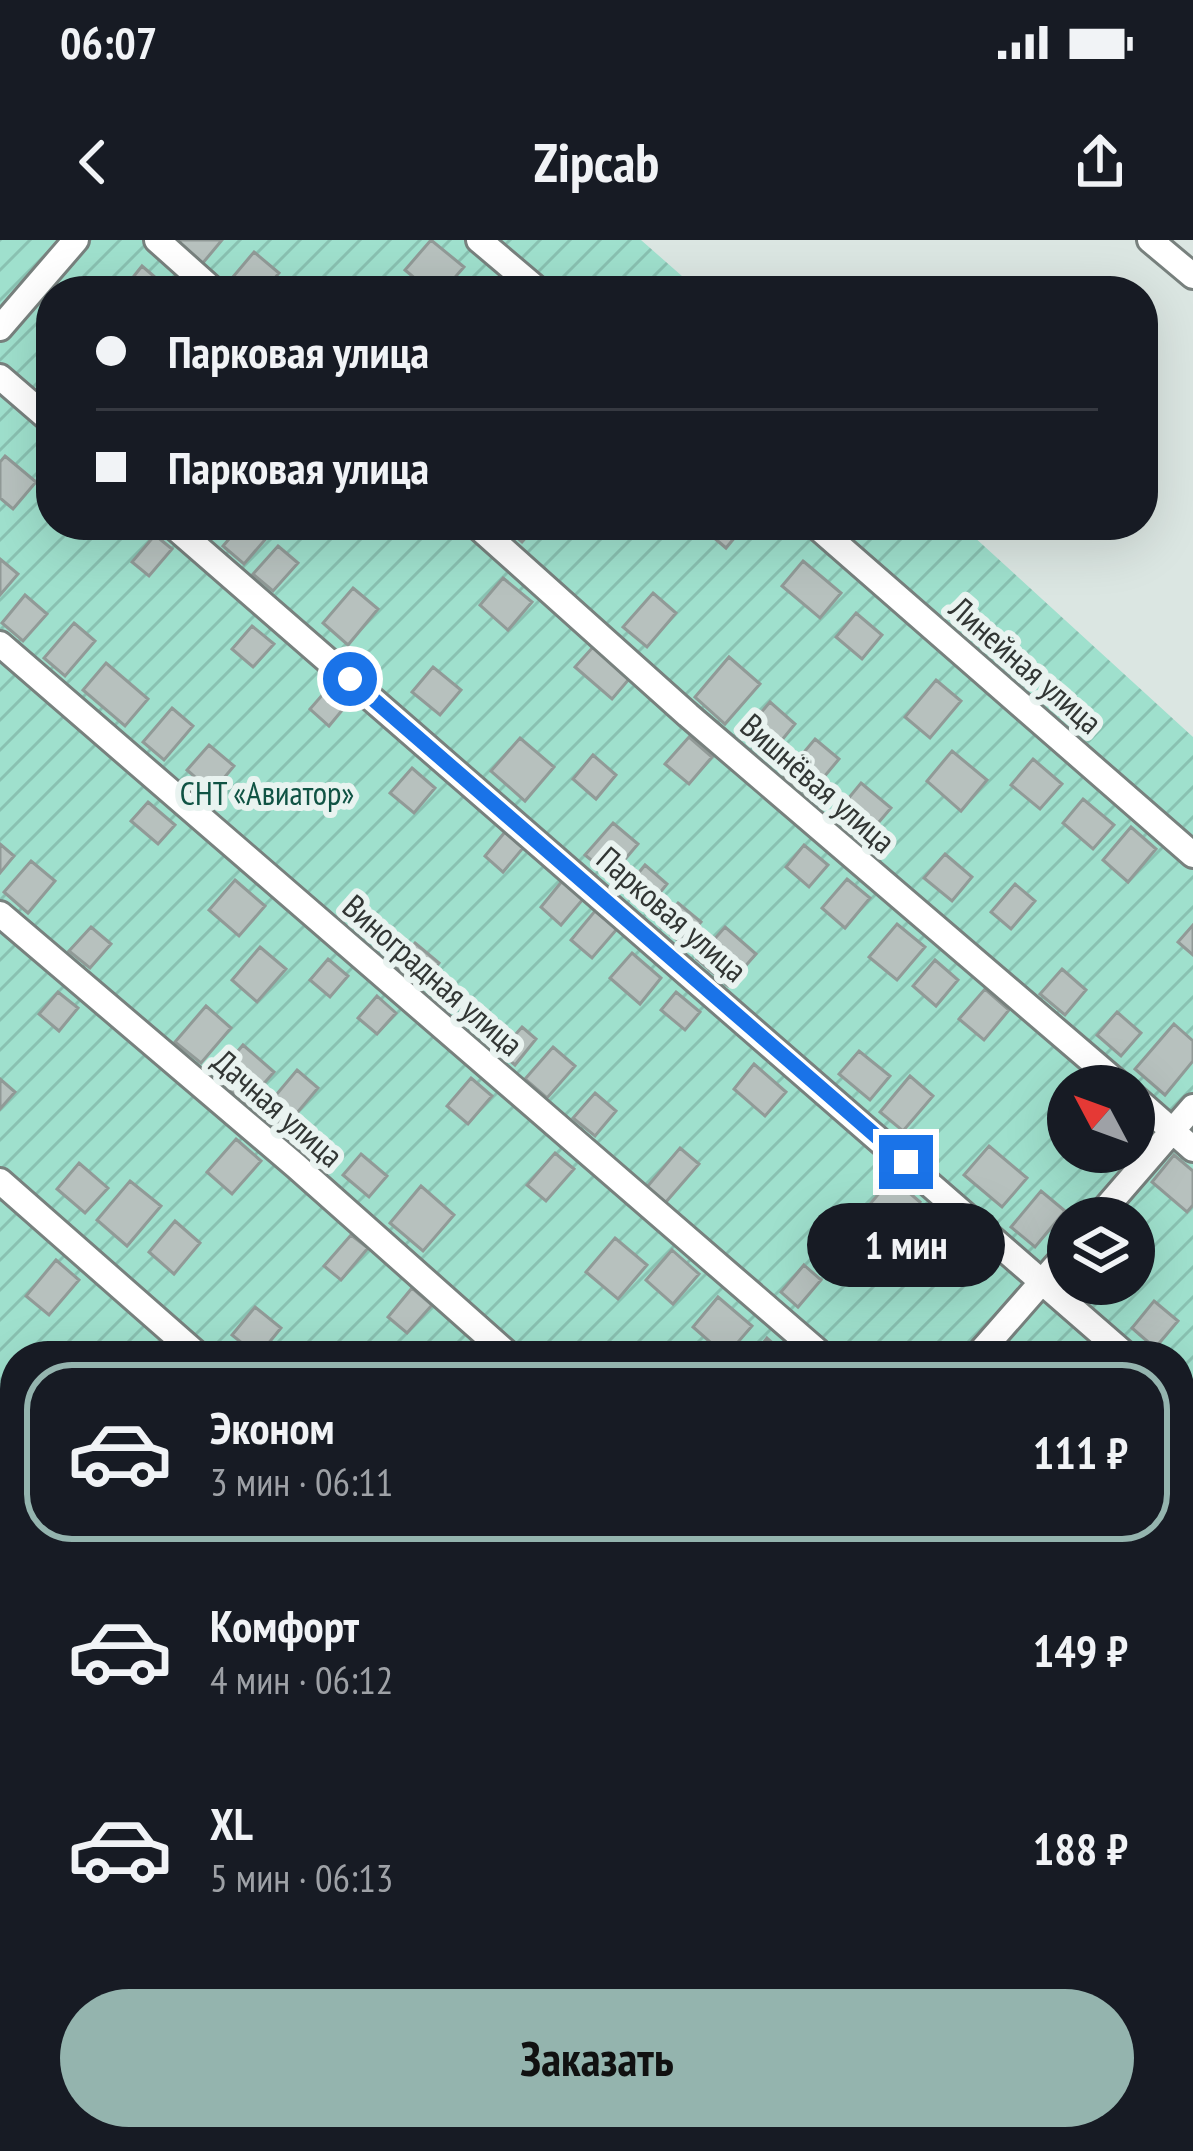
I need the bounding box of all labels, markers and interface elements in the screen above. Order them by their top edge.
text: 06:07 [60,13,157,71]
text: Zipcab [534,127,659,197]
icon: back [60,129,126,195]
icon: share [1067,129,1133,195]
text: Парковая улица [168,322,429,380]
text: Парковая улица [168,438,429,496]
street label: Линейная улица [940,586,1111,743]
route start [323,652,377,706]
street label: Вишнёвая улица [732,704,905,862]
park label: СНТ «Авиатор» [180,771,354,814]
street label: Парковая улица [588,837,756,991]
street label: Виноградная улица [334,885,532,1065]
street label: Дачная улица [204,1039,352,1176]
north arrow [1047,1065,1155,1173]
map controls [1047,1065,1155,1305]
route end [879,1135,933,1189]
button: layers [1047,1197,1155,1305]
callout: 1 мин [807,1204,1005,1288]
text: 1 мин [864,1219,948,1270]
icon: car [66,1398,174,1506]
text: Эконом [210,1398,334,1456]
text: 111 ₽ [1033,1423,1128,1481]
text: 3 мин · 06:11 [210,1456,393,1507]
icon: car [66,1596,174,1704]
text: Комфорт [210,1596,359,1654]
text: 149 ₽ [1033,1621,1128,1679]
text: 4 мин · 06:12 [210,1654,393,1705]
icon: car [66,1794,174,1902]
text: XL [210,1794,253,1852]
text: 188 ₽ [1033,1819,1128,1877]
text: 5 мин · 06:13 [210,1852,393,1903]
button: Заказать [60,1989,1134,2127]

